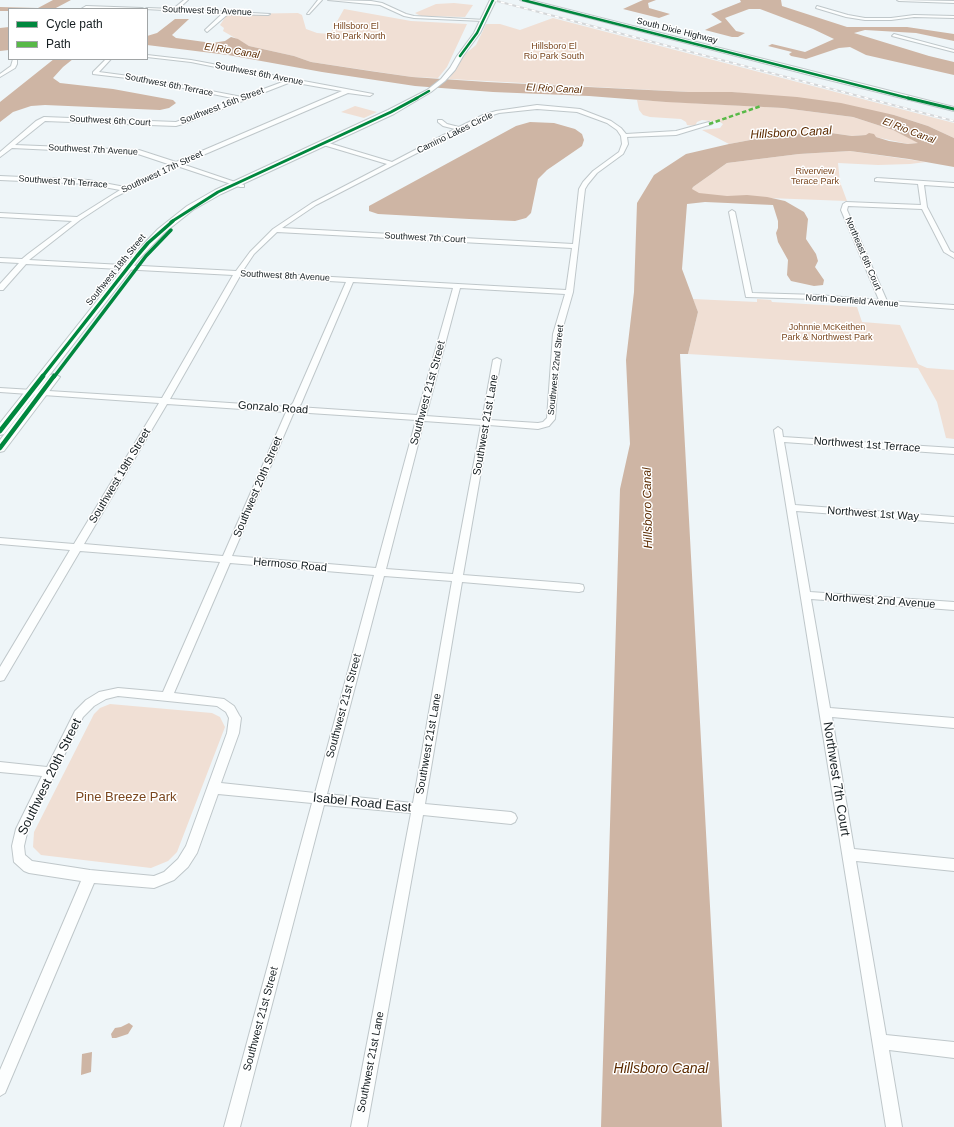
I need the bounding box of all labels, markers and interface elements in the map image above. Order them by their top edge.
street label: Southwest 5th Avenue [162,4,252,18]
legend [8,8,148,60]
street label: South Dixie Highway [635,16,719,46]
text: Cycle path [46,17,103,31]
park label: Hillsboro El Rio Park North [326,22,386,43]
text: Path [46,37,71,51]
water label: El Rio Canal [204,41,260,61]
park label: Hillsboro El Rio Park South [524,42,584,63]
street label: Southwest 6th Avenue [214,60,304,88]
street label: Southwest 6th Terrace [124,71,214,99]
water label: El Rio Canal [526,82,582,96]
street label: Southwest 16th Street [179,85,265,127]
street label: Camino Lakes Circle [415,110,495,156]
street label: Southwest 6th Court [69,113,151,129]
water label: El Rio Canal [881,115,937,147]
water label: Hillsboro Canal [750,124,832,142]
street label: Southwest 7th Avenue [48,142,138,158]
street label: Southwest 17th Street [120,148,204,196]
park label: Riverview Terace Park [791,167,839,188]
street label: Southwest 7th Terrace [18,173,108,191]
street label: Northeast 6th Court [843,216,883,292]
street label: Southwest 7th Court [384,230,466,246]
street label: Southwest 18th Street [84,232,148,308]
street label: Southwest 8th Avenue [240,268,330,284]
street label: North Deerfield Avenue [805,292,899,310]
park label: Johnnie McKeithen Park & Northwest Park [781,323,873,344]
street label: Southwest 22nd Street [546,324,566,416]
street label: Southwest 21st Street [408,339,448,447]
street label: Southwest 21st Lane [471,373,501,477]
street label: Gonzalo Road [237,399,309,417]
street label: Southwest 19th Street [86,426,154,526]
street label: Southwest 20th Street [231,435,285,539]
street label: Northwest 1st Terrace [813,435,921,455]
water label: Hillsboro Canal [640,467,656,549]
street label: Northwest 1st Way [827,504,919,524]
street label: Hermoso Road [253,555,327,575]
street label: Northwest 2nd Avenue [824,591,936,611]
street label: Southwest 21st Street [324,652,364,760]
street label: Southwest 21st Lane [414,692,444,796]
street label: Southwest 20th Street [15,716,85,838]
street label: Northwest 7th Court [819,721,853,837]
park label: Pine Breeze Park [75,789,177,805]
street label: Isabel Road East [312,790,412,816]
street label: Southwest 21st Street [241,965,281,1073]
street label: Southwest 21st Lane [355,1010,387,1114]
water label: Hillsboro Canal [614,1061,708,1077]

